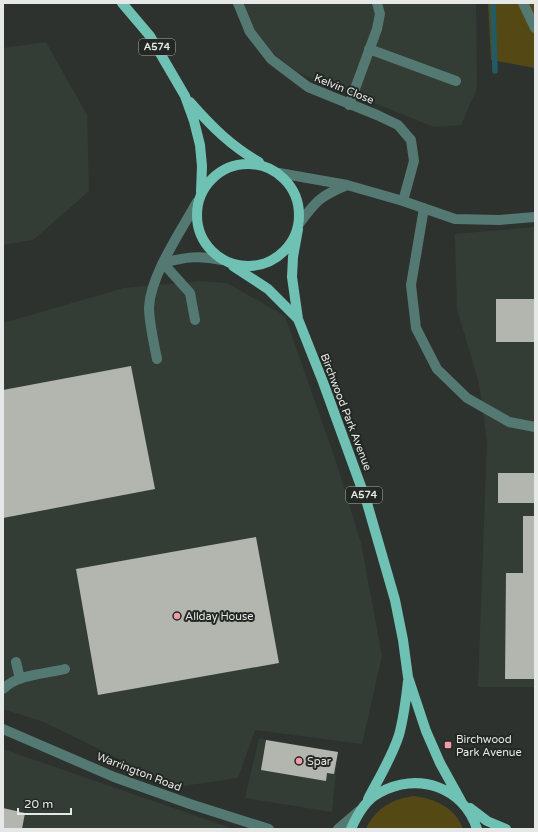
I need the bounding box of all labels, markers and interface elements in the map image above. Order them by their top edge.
road number: A574 [139,39,175,55]
street label: Kelvin Close [312,71,376,107]
street label: Birchwood Park Avenue [318,352,374,472]
road number: A574 [346,487,382,503]
place label: Allday House [185,610,253,623]
marker: Allday House [172,611,182,621]
place label: Birchwood Park Avenue [456,733,522,759]
marker: Birchwood Park Avenue [443,740,453,750]
street label: Warrington Road [95,750,183,794]
place label: Spar [307,755,332,768]
marker: Spar [294,756,304,766]
scale bar [18,790,71,816]
text: 20 m [24,797,53,811]

